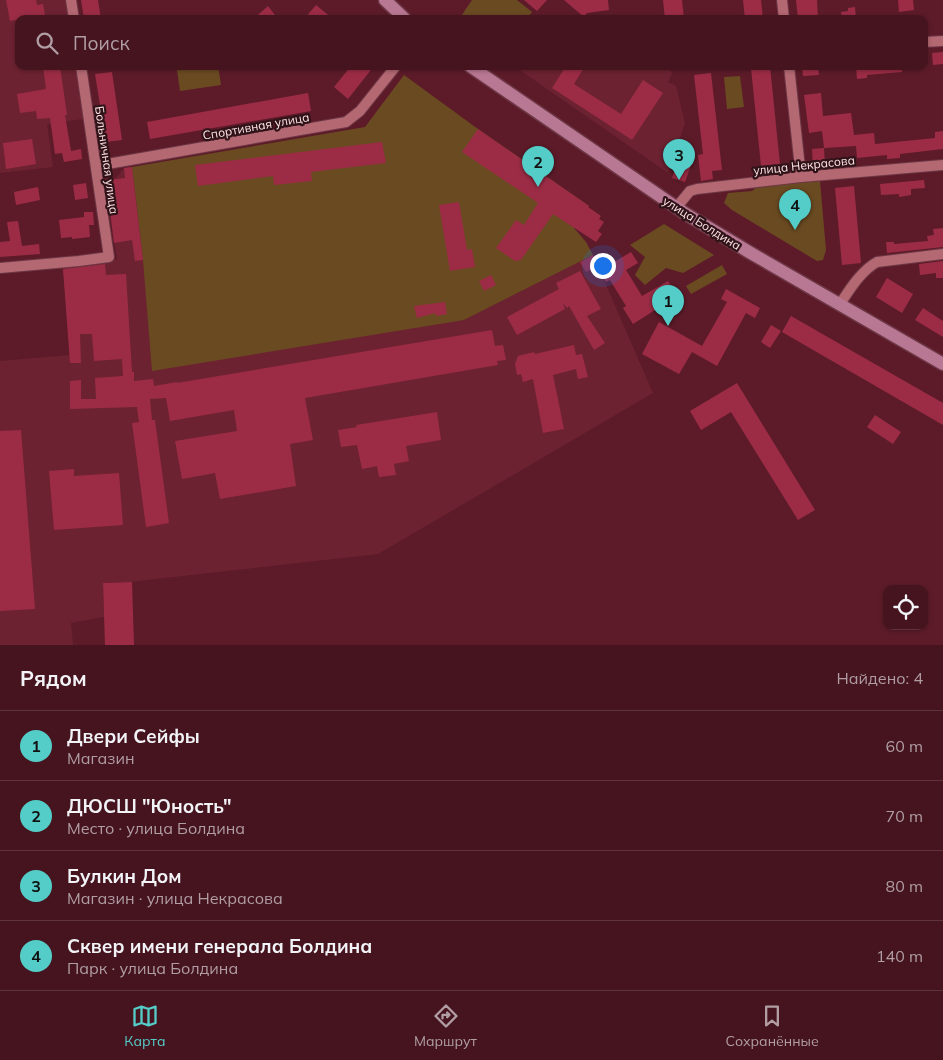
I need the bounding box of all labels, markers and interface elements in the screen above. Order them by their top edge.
search box [15,15,928,70]
icon: search [33,29,61,57]
text: Поиск [73,31,130,55]
street label: Больничная улица [92,105,122,215]
street label: Спортивная улица [201,109,311,143]
pin: 3 [663,139,695,180]
pin: 2 [522,146,554,187]
street label: улица Некрасова [752,152,856,178]
pin: 4 [779,189,811,230]
street label: улица Болдина [660,193,744,253]
your location [590,253,616,279]
pin: 1 [652,285,684,326]
map controls [883,585,928,630]
button: locate [883,585,928,630]
text: Рядом [20,665,87,691]
text: Найдено: 4 [837,668,923,688]
text: Двери Сейфы [67,724,200,748]
text: 1 [31,736,41,756]
text: 60 m [886,736,923,756]
text: Магазин [67,748,135,768]
text: ДЮСШ "Юность" [67,794,231,818]
text: 2 [31,806,41,826]
text: 70 m [886,806,923,826]
text: Место · улица Болдина [67,818,245,838]
text: Булкин Дом [67,864,182,888]
text: 3 [31,876,41,896]
text: 80 m [886,876,923,896]
text: Магазин · улица Некрасова [67,888,283,908]
text: Сквер имени генерала Болдина [67,934,372,958]
text: 4 [31,946,41,966]
text: 140 m [876,946,923,966]
text: Парк · улица Болдина [67,958,238,978]
tab: Карта [124,1002,165,1050]
tab: Маршрут [414,1002,477,1050]
tab: Сохранённые [726,1002,819,1050]

